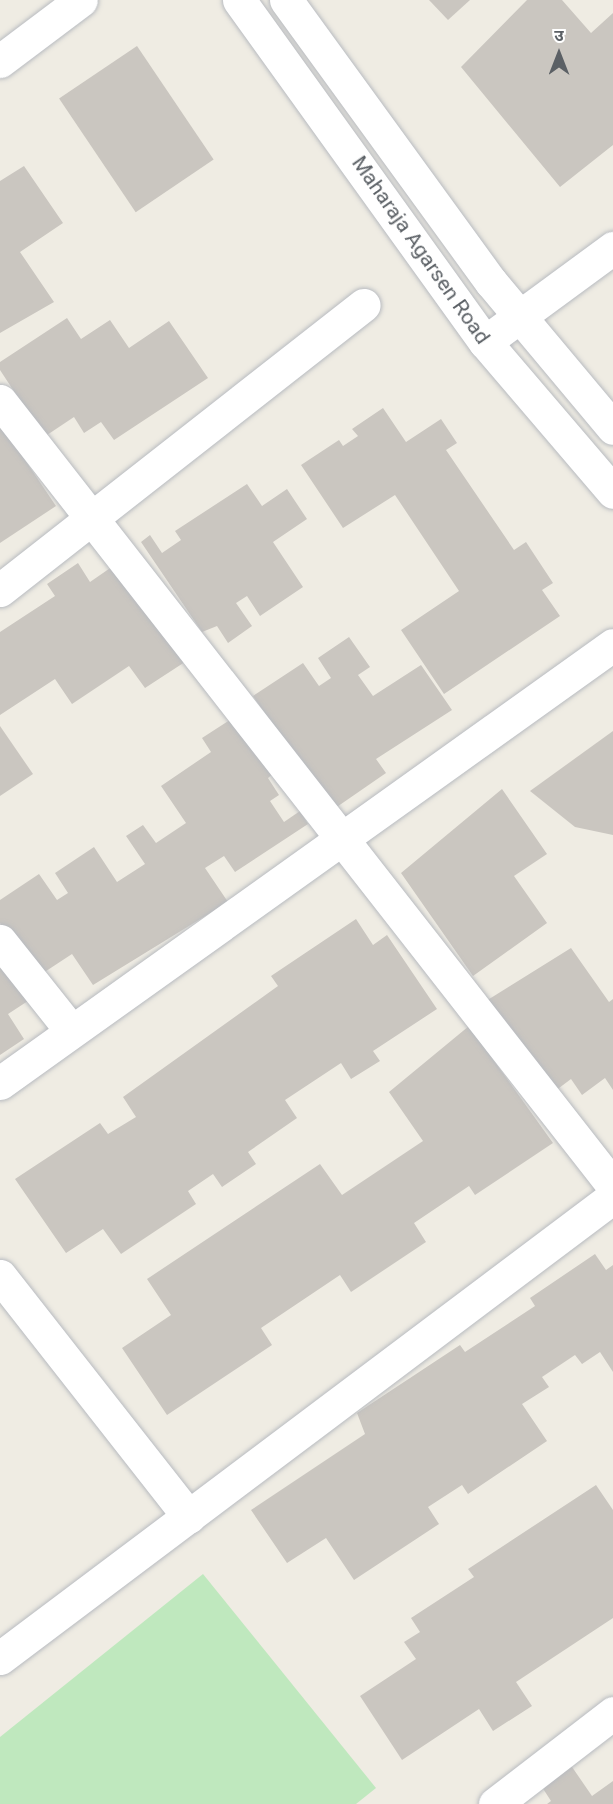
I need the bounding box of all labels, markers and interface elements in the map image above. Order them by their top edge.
north arrow [529,24,589,84]
text: उ [554,26,564,45]
street label: Maharaja Agarsen Road [347,151,495,349]

